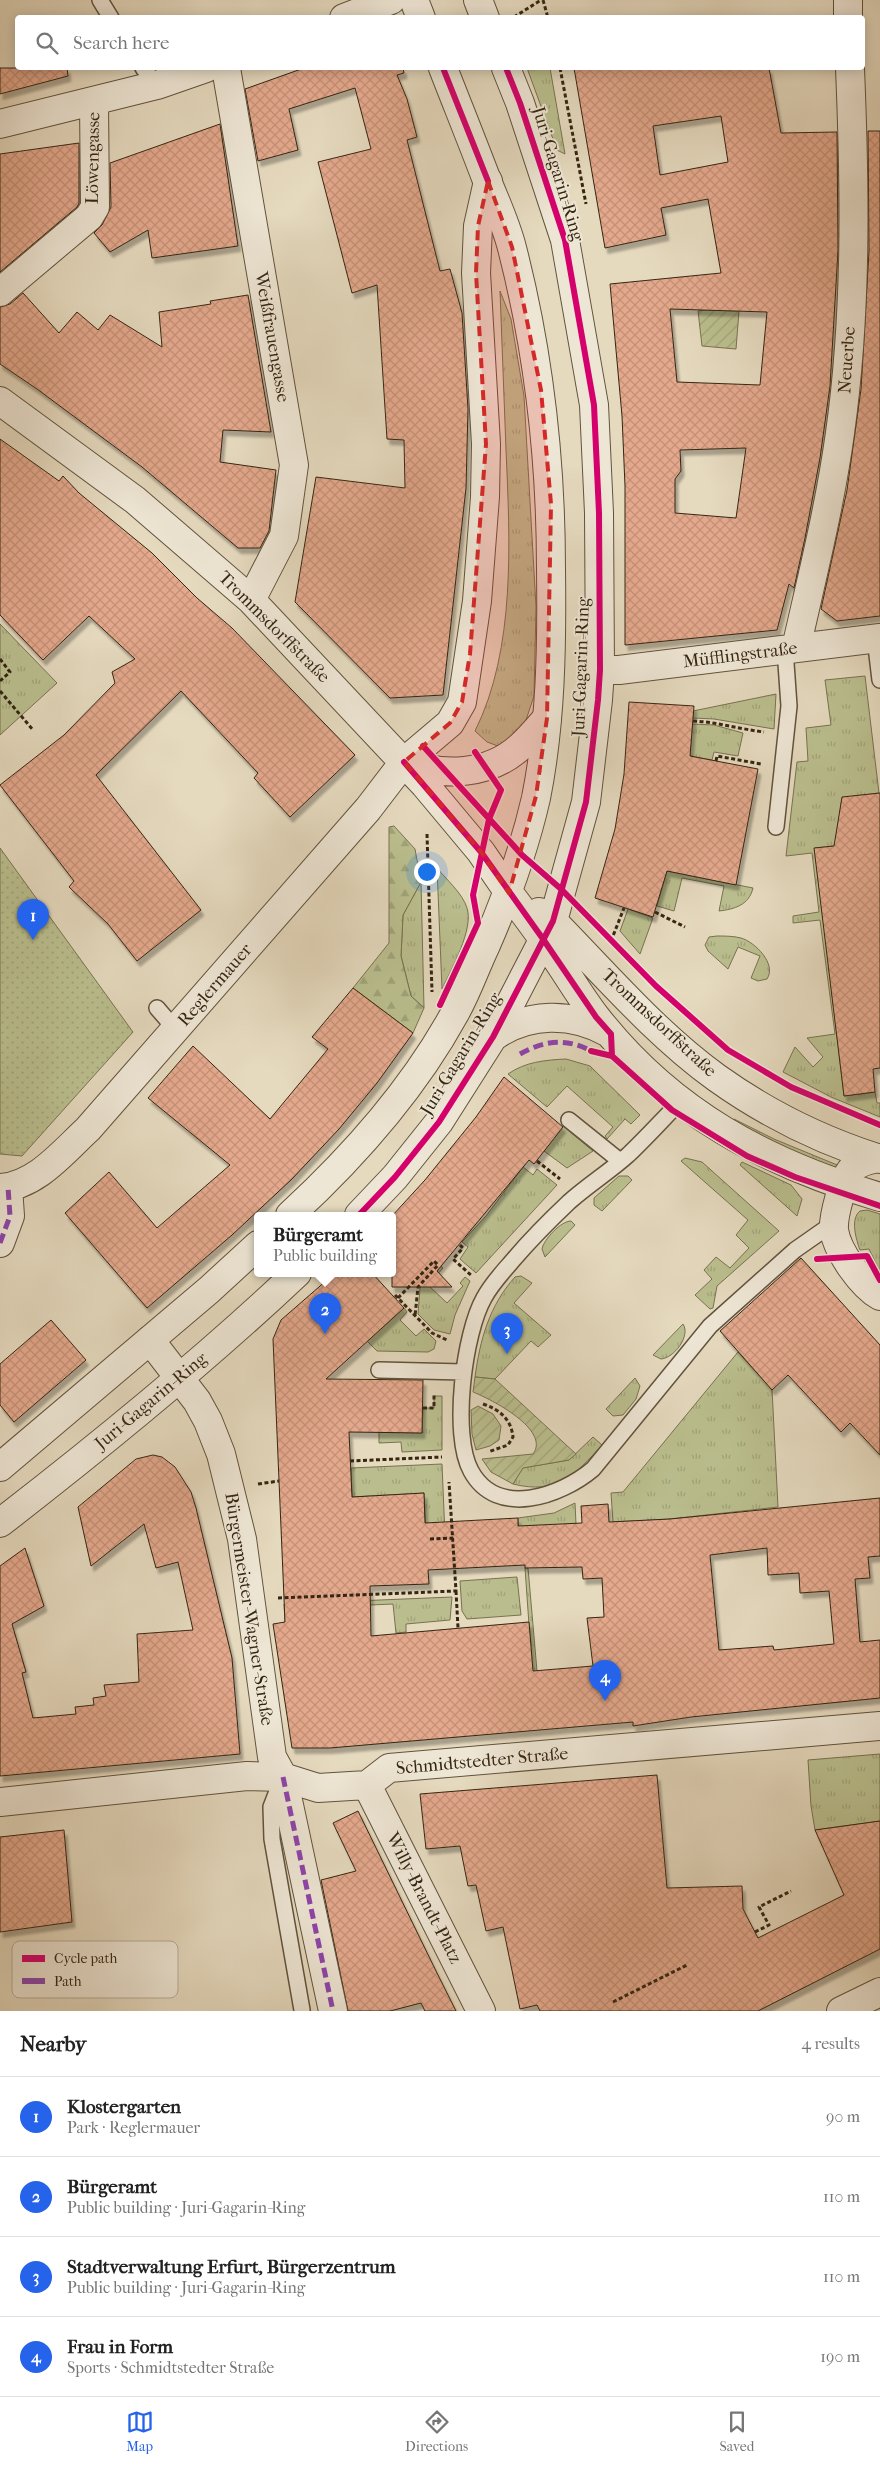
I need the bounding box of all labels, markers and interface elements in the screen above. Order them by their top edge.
search box [15,15,865,70]
icon: search [33,29,61,57]
text: Search here [73,32,169,54]
street label: Juri-Gagarin-Ring [527,102,589,244]
street label: Löwengasse [82,112,104,204]
street label: Weißfrauengasse [250,269,294,404]
street label: Neuerbe [834,326,860,394]
street label: Trommsdorffstraße [214,567,334,687]
street label: Juri-Gagarin-Ring [568,596,594,739]
street label: Müfflingstraße [682,638,798,672]
your location [414,859,440,885]
pin: 1 [17,899,49,940]
street label: Reglermauer [173,939,257,1031]
street label: Trommsdorffstraße [597,965,721,1082]
street label: Juri-Gagarin-Ring [415,988,506,1121]
popup [254,1212,396,1277]
text: Bürgeramt [273,1224,363,1246]
text: Public building [273,1246,377,1265]
pin: 2 [309,1293,341,1334]
pin: 3 [491,1313,523,1354]
street label: Juri-Gagarin-Ring [89,1348,212,1455]
street label: Bürgermeister-Wagner-Straße [220,1491,278,1727]
pin: 4 [589,1660,621,1701]
street label: Schmidtstedter Straße [395,1743,569,1779]
street label: Willy-Brandt-Platz [381,1828,466,1967]
legend [12,1941,178,1998]
text: Cycle path [54,1950,118,1967]
text: Path [54,1973,82,1990]
text: Nearby [20,2032,86,2056]
text: 4 results [802,2034,860,2053]
text: Klostergarten [67,2096,181,2118]
text: 1 [33,2107,39,2126]
text: 90 m [826,2107,860,2126]
text: Park · Reglermauer [67,2118,200,2137]
text: Bürgeramt [67,2176,157,2198]
text: 2 [32,2187,40,2206]
text: 110 m [823,2187,860,2206]
text: Public building · Juri-Gagarin-Ring [67,2198,305,2217]
text: Stadtverwaltung Erfurt, Bürgerzentrum [67,2256,396,2278]
text: 3 [33,2267,39,2286]
text: 110 m [823,2267,860,2286]
text: Public building · Juri-Gagarin-Ring [67,2278,305,2297]
text: Frau in Form [67,2336,173,2358]
text: 4 [31,2347,41,2366]
text: 190 m [820,2347,860,2366]
text: Sports · Schmidtstedter Straße [67,2358,274,2377]
tab: Map [126,2408,154,2455]
tab: Directions [405,2408,468,2455]
tab: Saved [720,2408,754,2455]

